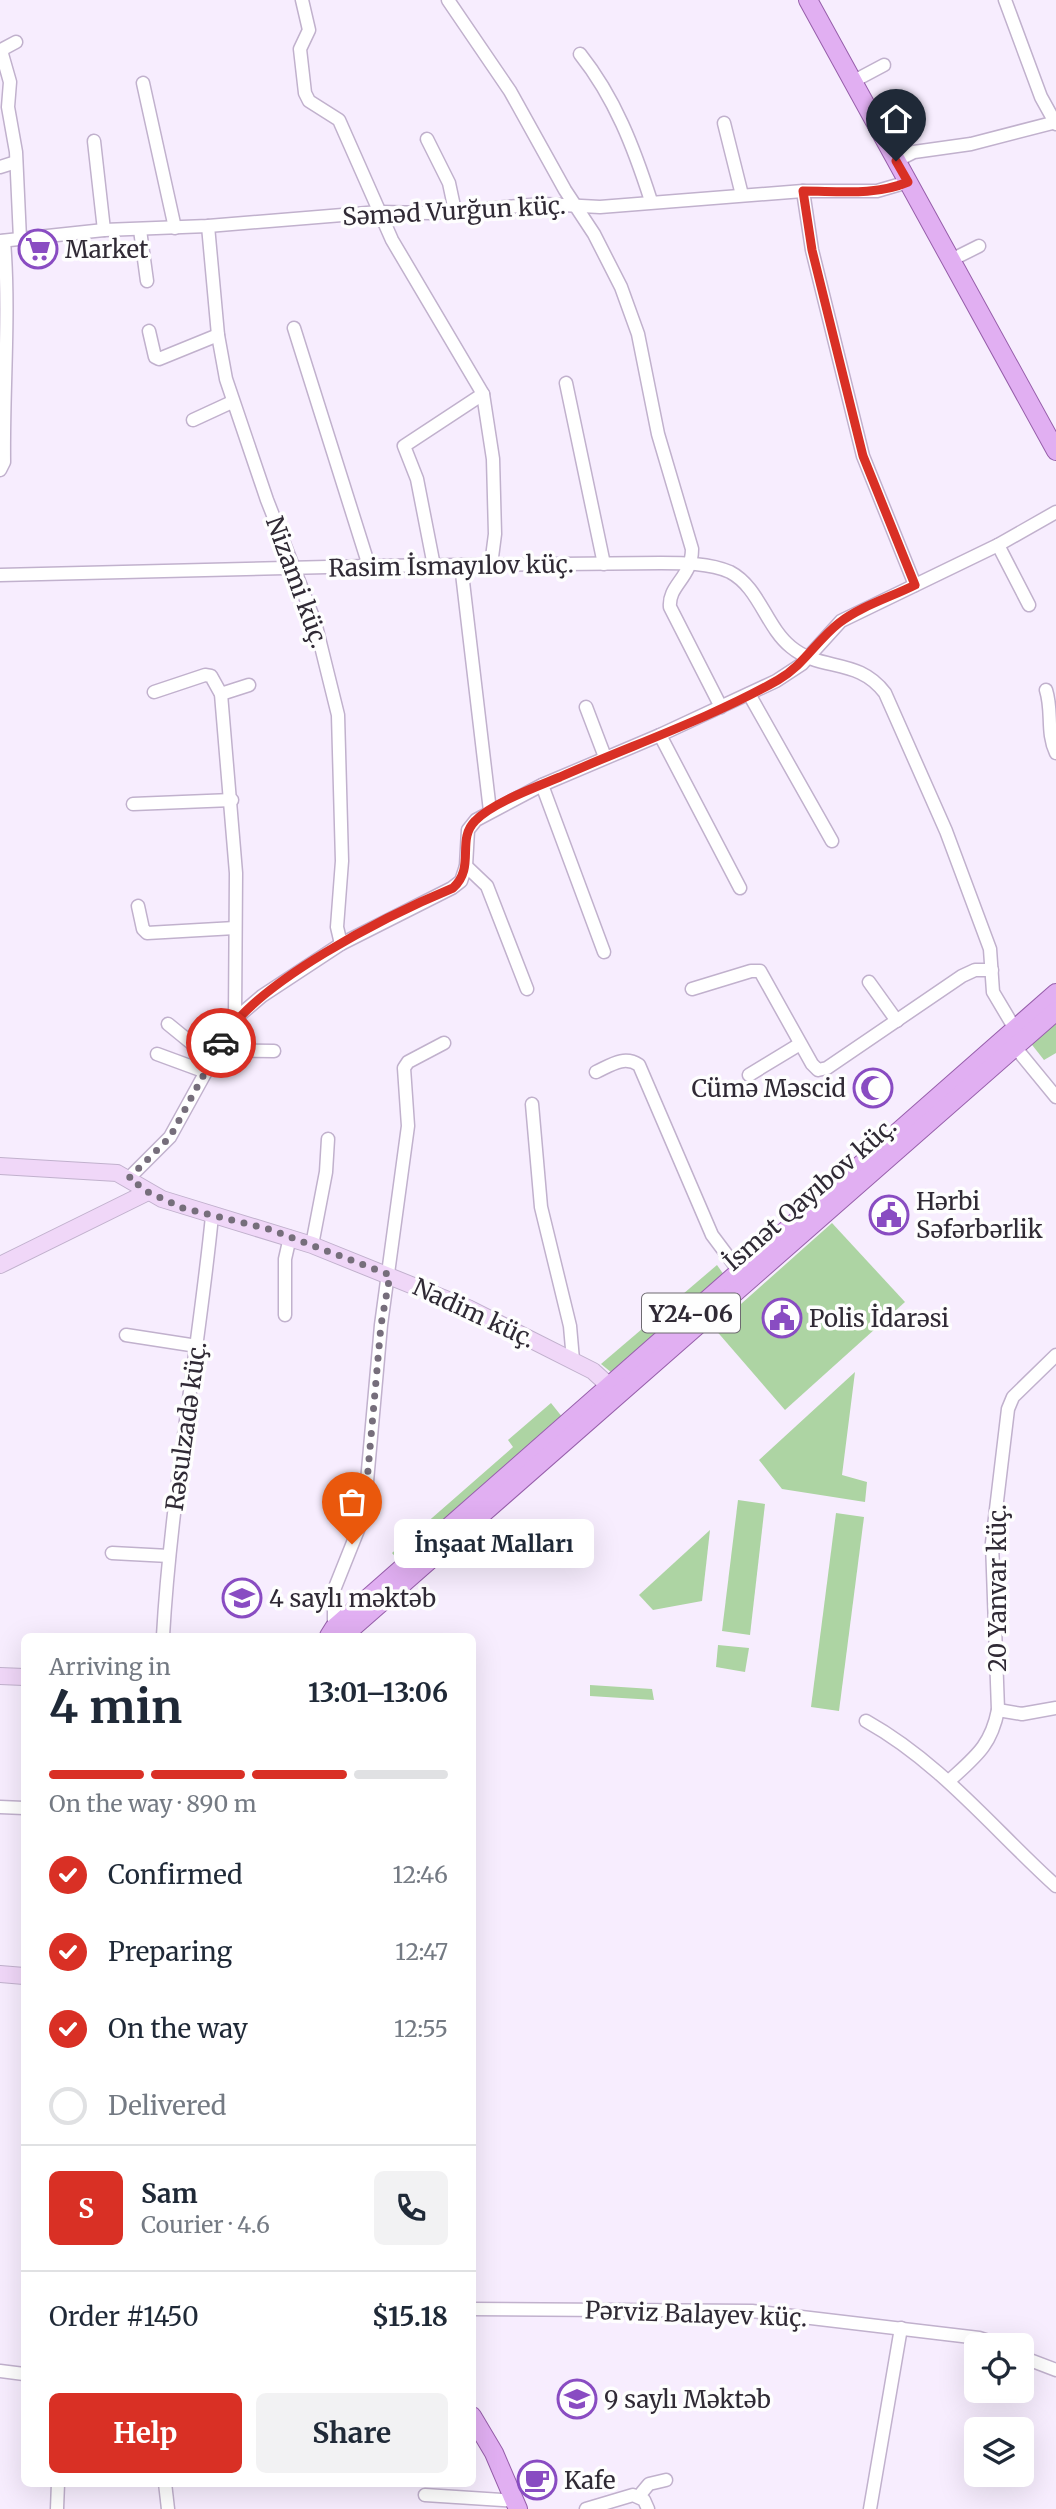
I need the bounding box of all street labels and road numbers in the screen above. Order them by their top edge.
street label: Səməd Vurğun küç. [341,190,567,232]
street label: Nizami küç. [259,512,335,652]
street label: Rasim İsmayılov küç. [328,548,574,584]
street label: İsmət Qayıbov küç. [717,1110,903,1278]
street label: Nadim küç. [408,1271,540,1355]
road number: Y24-06 [642,1294,740,1332]
street label: Rəsulzadə küç. [159,1339,213,1513]
street label: 20 Yanvar küç. [982,1504,1013,1672]
street label: Pərviz Balayev küç. [584,2295,808,2333]

